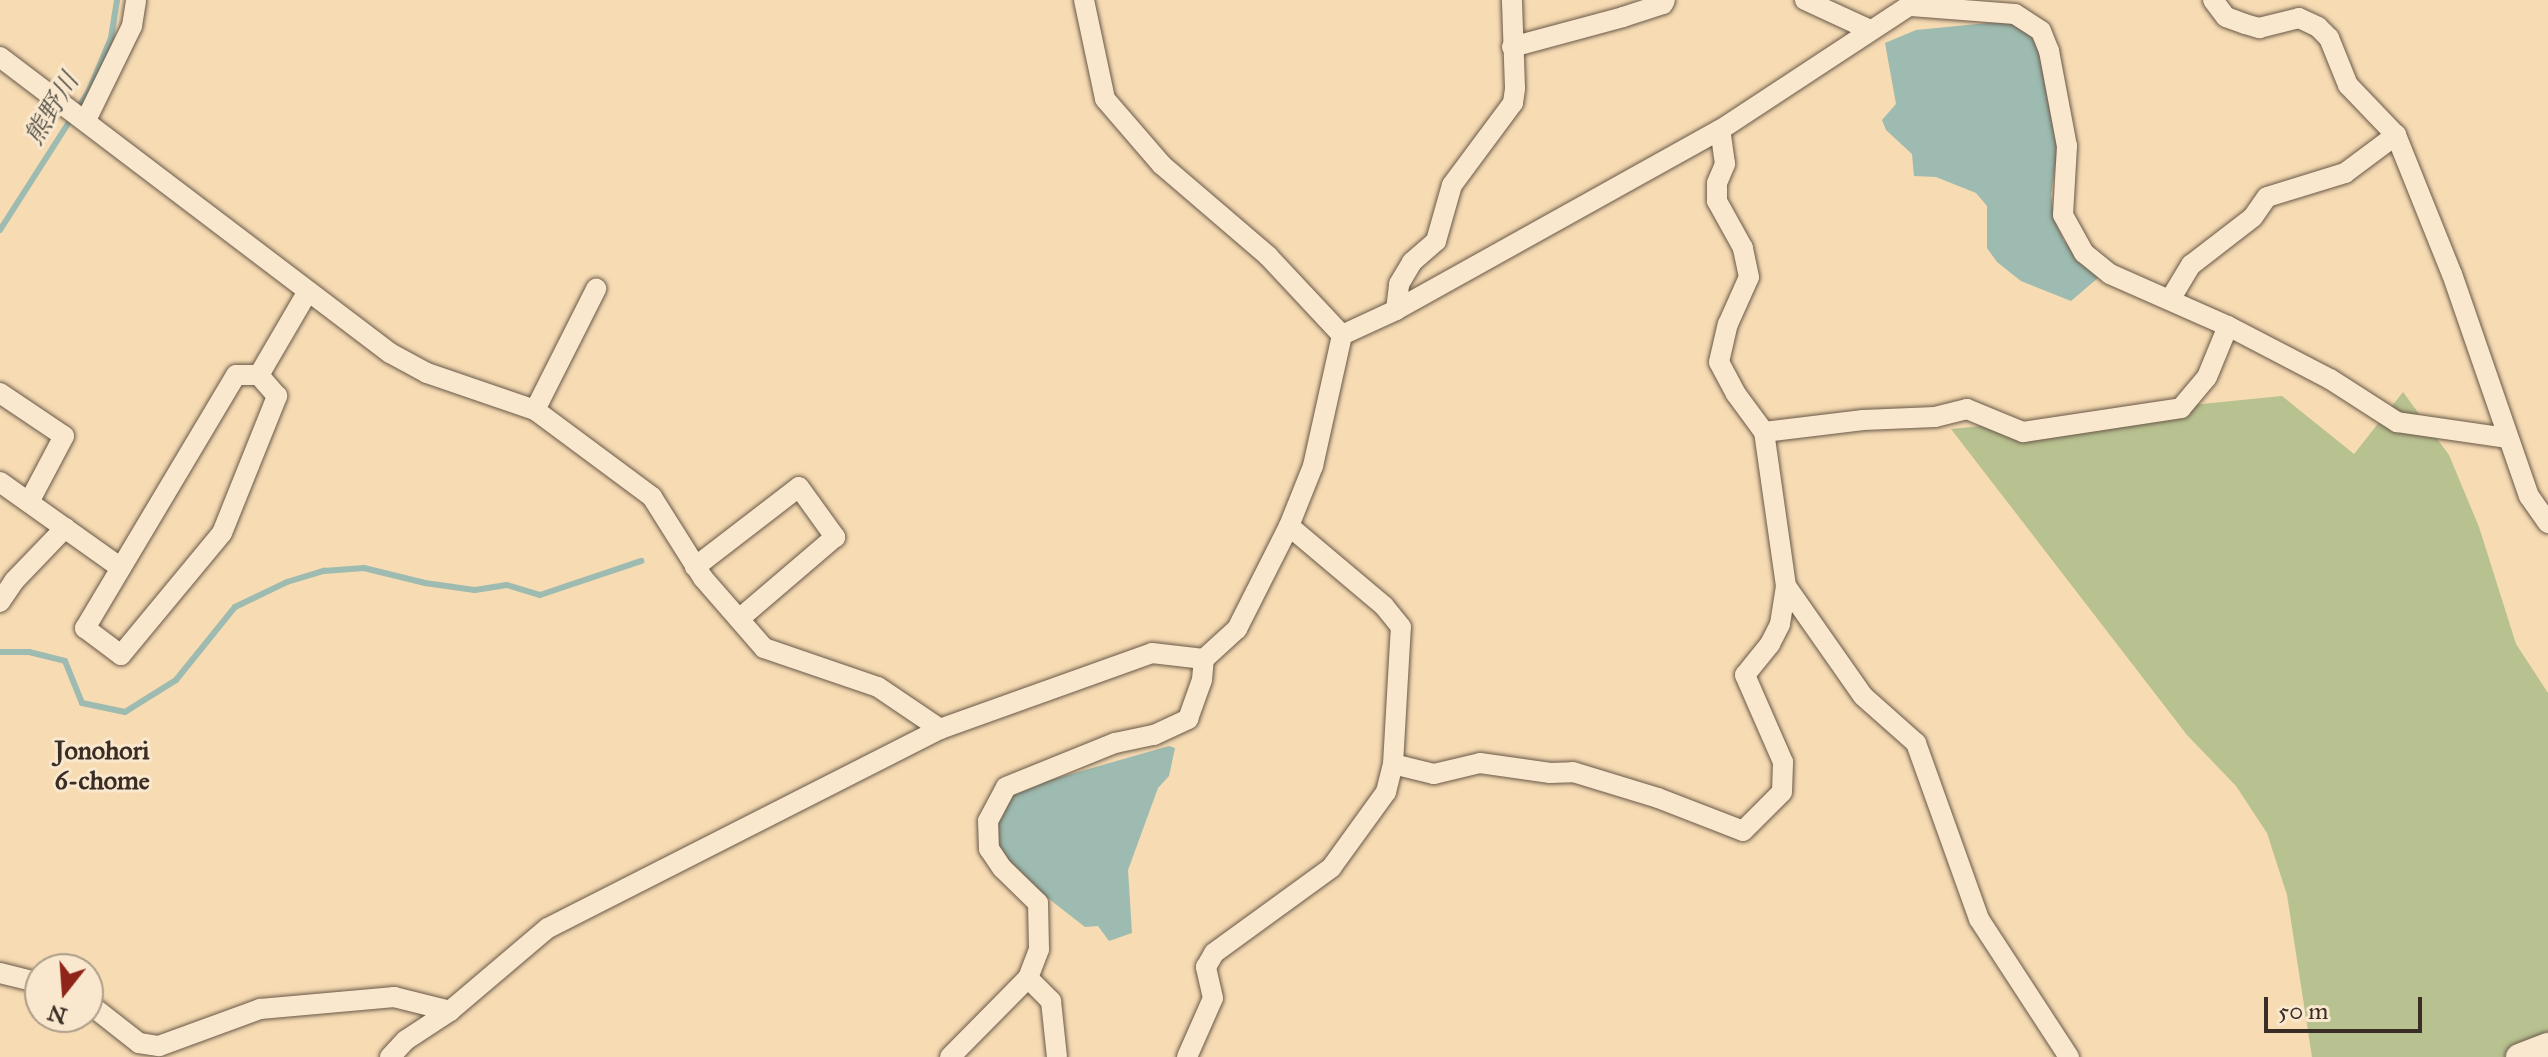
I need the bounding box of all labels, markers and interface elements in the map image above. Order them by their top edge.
water label: 熊野川 [19,68,85,150]
district label: Jonohori 6-chome [54,735,150,796]
north arrow [24,953,104,1033]
scale bar [2268,981,2426,1031]
text: 50 m [2278,996,2328,1026]
text: N [45,999,70,1030]

